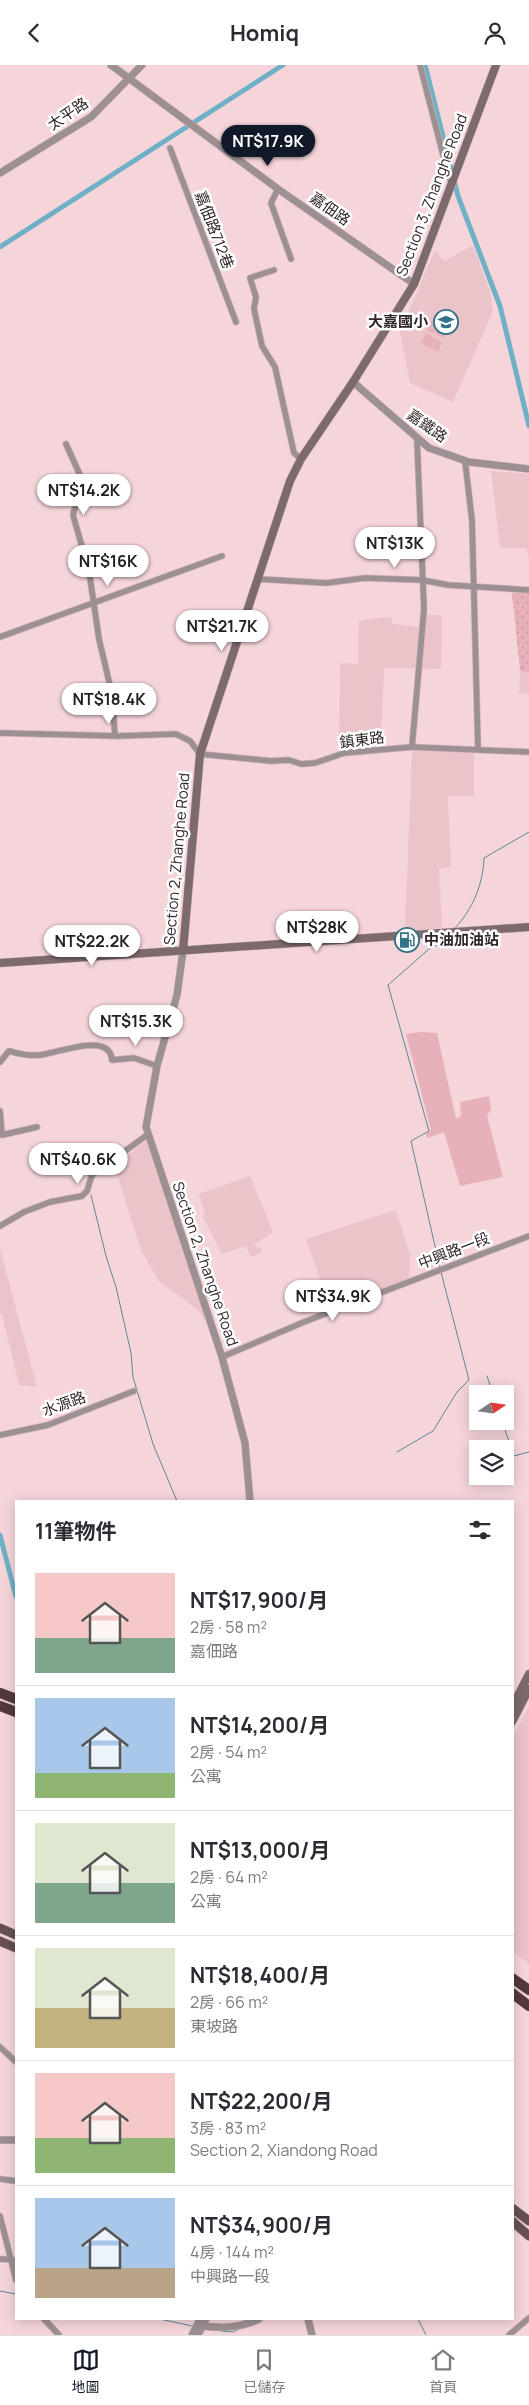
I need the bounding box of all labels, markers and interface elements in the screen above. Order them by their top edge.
text: Homiq [230,18,299,48]
icon: back [20,19,48,47]
icon: person [481,19,509,47]
street label: 太平路 [43,92,92,135]
street label: Section 3, Zhanghe Road [391,111,472,279]
pin: NT$17.9K [216,124,320,167]
text: NT$17.9K [232,130,304,152]
street label: 嘉佃路 [306,187,355,230]
street label: 嘉佃路712巷 [190,188,239,272]
school or university icon: 大嘉國小 [433,309,459,335]
place label: 大嘉國小 [368,311,429,332]
street label: 嘉鐵路 [403,404,452,447]
pin: NT$14.2K [32,473,136,516]
text: NT$14.2K [48,479,120,501]
pin: NT$13K [354,527,436,569]
text: NT$13K [366,532,424,554]
pin: NT$16K [67,545,149,587]
text: NT$16K [79,550,137,572]
pin: NT$21.7K [170,609,274,652]
text: NT$21.7K [187,615,257,637]
pin: NT$18.4K [57,683,161,725]
text: NT$18.4K [73,688,146,710]
street label: 鎮東路 [338,726,386,753]
street label: Section 2, Zhanghe Road [159,772,194,946]
pin: NT$28K [276,911,358,953]
text: NT$28K [287,916,347,938]
pin: NT$22.2K [40,925,144,967]
fuel station icon: 中油加油站 [394,927,420,953]
place label: 中油加油站 [424,929,499,950]
text: NT$22.2K [54,930,130,952]
pin: NT$15.3K [84,1005,188,1047]
text: NT$15.3K [100,1010,172,1032]
pin: NT$40.6K [26,1143,130,1185]
text: NT$40.6K [40,1148,116,1170]
street label: Section 2, Zhanghe Road [167,1179,244,1349]
street label: 中興路一段 [415,1227,493,1274]
pin: NT$34.9K [281,1279,385,1322]
text: NT$34.9K [295,1285,371,1307]
north arrow [469,1385,514,1430]
map controls [469,1385,514,1485]
street label: 水源路 [39,1386,89,1421]
button: layers [469,1440,514,1485]
icon: filters [466,1516,494,1544]
text: 11筆物件 [35,1517,116,1545]
text: NT$17,900/月 [190,1586,328,1614]
icon: home [75,1593,135,1653]
text: 2房 · 58 m² [190,1616,267,1638]
text: 嘉佃路 [190,1640,238,1662]
text: NT$14,200/月 [190,1711,329,1739]
icon: home [75,1718,135,1778]
text: 2房 · 54 m² [190,1741,267,1763]
text: 公寓 [190,1765,222,1787]
text: NT$13,000/月 [190,1836,330,1864]
icon: home [75,1843,135,1903]
text: 2房 · 64 m² [190,1866,268,1888]
text: 公寓 [190,1890,222,1912]
text: NT$18,400/月 [190,1961,330,1989]
icon: home [75,1968,135,2028]
text: 2房 · 66 m² [190,1991,268,2013]
text: 東坡路 [190,2015,238,2037]
text: NT$22,200/月 [190,2087,333,2115]
icon: home [75,2093,135,2153]
text: 3房 · 83 m² [190,2117,266,2139]
text: Section 2, Xiandong Road [190,2139,378,2161]
text: NT$34,900/月 [190,2211,333,2239]
icon: home [75,2218,135,2278]
text: 4房 · 144 m² [190,2241,274,2263]
text: 中興路一段 [190,2265,270,2287]
tab: 地圖 [72,2346,100,2396]
tab: 已儲存 [243,2346,285,2396]
tab: 首頁 [429,2346,457,2396]

